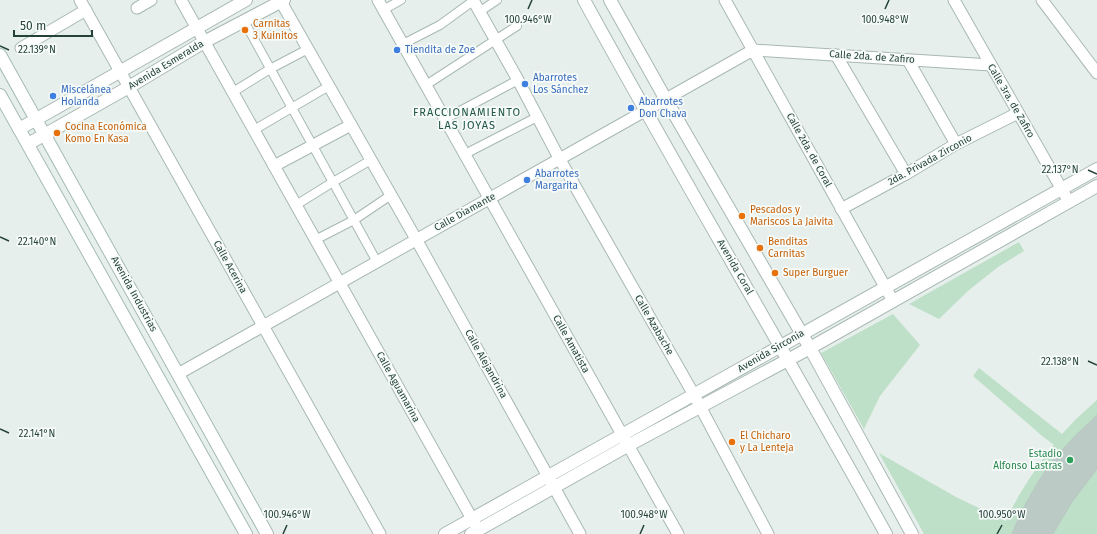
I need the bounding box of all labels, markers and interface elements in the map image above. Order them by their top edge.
scale bar [14,12,92,38]
text: 100.946°W [505,14,552,26]
text: 100.948°W [861,14,909,26]
place label: Carnitas 3 Kuinitos [253,18,298,42]
text: 50 m [20,19,46,33]
marker: Carnitas 3 Kuinitos [240,25,250,35]
street label: Avenida Esmeralda [126,38,206,92]
text: 22.139°N [18,44,56,56]
place label: Tiendita de Zoe [405,44,475,56]
marker: Tiendita de Zoe [392,45,402,55]
street label: Calle 2da. de Zafiro [829,48,915,66]
street label: Calle 3ra. de Zafiro [985,62,1037,140]
place label: Abarrotes Los Sánchez [533,72,589,96]
marker: Abarrotes Los Sánchez [520,79,530,89]
place label: Miscelánea Holanda [61,84,111,108]
marker: Miscelánea Holanda [48,91,58,101]
place label: Abarrotes Don Chava [639,96,687,120]
marker: Abarrotes Don Chava [626,103,636,113]
district label: FRACCIONAMIENTO LAS JOYAS [413,106,521,132]
street label: Calle 2da. de Coral [784,111,834,189]
place label: Cocina Económica Komo En Kasa [65,121,147,145]
marker: Cocina Económica Komo En Kasa [52,128,62,138]
street label: 2da. Privada Zirconio [886,132,974,188]
text: 22.137°N [1041,164,1079,176]
place label: Abarrotes Margarita [535,168,579,192]
marker: Abarrotes Margarita [522,175,532,185]
street label: Calle Diamante [432,190,498,234]
place label: Pescados y Mariscos La Jaivita [750,204,833,228]
marker: Pescados y Mariscos La Jaivita [737,211,747,221]
text: 22.140°N [18,236,56,248]
place label: Benditas Carnitas [768,236,808,260]
street label: Avenida Coral [714,237,756,297]
street label: Calle Acerina [211,239,249,295]
marker: Benditas Carnitas [755,243,765,253]
street label: Avenida Industrias [108,254,160,334]
place label: Super Burguer [783,267,848,279]
marker: Super Burguer [770,268,780,278]
street label: Calle Azabache [632,293,676,357]
street label: Calle Amatista [550,313,592,375]
street label: Calle Alejandrina [462,327,510,401]
street label: Avenida Sirconia [735,327,807,375]
street label: Calle Aguamarina [374,350,422,424]
text: 22.138°N [1041,356,1079,368]
text: 22.141°N [19,428,55,440]
place label: El Chicharo y La Lenteja [740,430,794,454]
marker: El Chicharo y La Lenteja [727,437,737,447]
place label: Estadio Alfonso Lastras [993,448,1062,472]
marker: Estadio Alfonso Lastras [1065,455,1075,465]
text: 100.946°W [264,509,311,521]
text: 100.948°W [620,509,668,521]
text: 100.950°W [979,509,1026,521]

